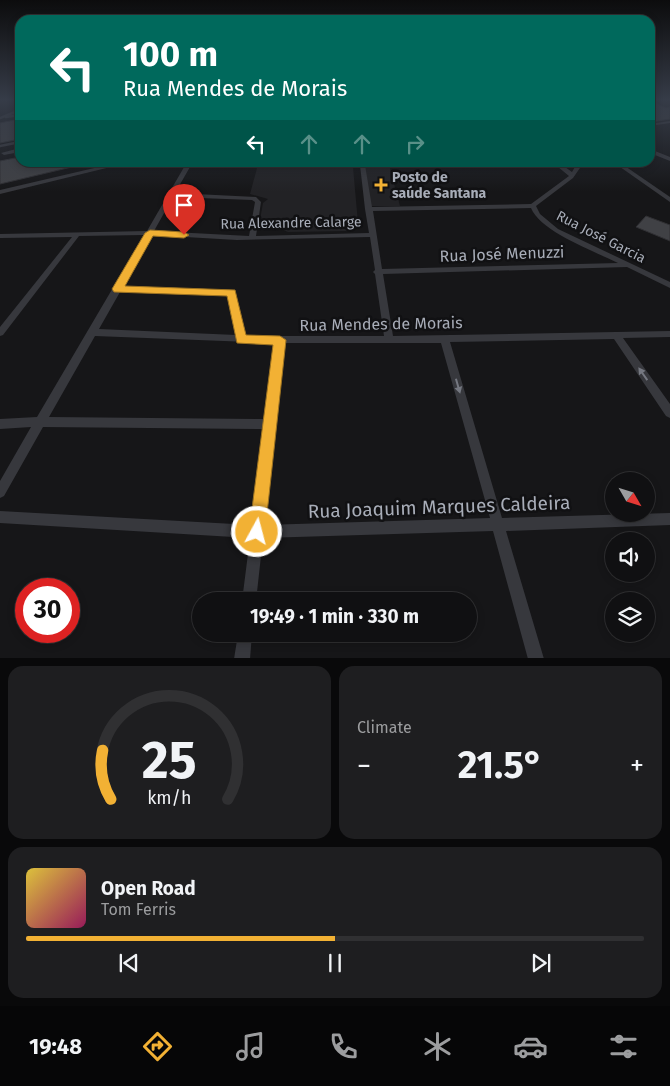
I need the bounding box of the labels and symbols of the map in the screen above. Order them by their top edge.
place label: Posto de saúde Santana [392,169,486,202]
marker: Posto de saúde Santana [374,178,388,192]
pin [163,184,205,235]
street label: Rua José Garcia [553,207,649,267]
street label: Rua Alexandre Calarge [220,213,362,233]
street label: Rua José Menuzzi [439,242,565,266]
street label: Rua Mendes de Morais [299,313,463,335]
one-way arrow [638,367,648,381]
one-way arrow [454,378,462,394]
north arrow [605,472,655,522]
street label: Rua Joaquim Marques Caldeira [307,491,571,523]
position arrow [230,505,282,557]
speed limit sign: 30 [15,578,80,643]

